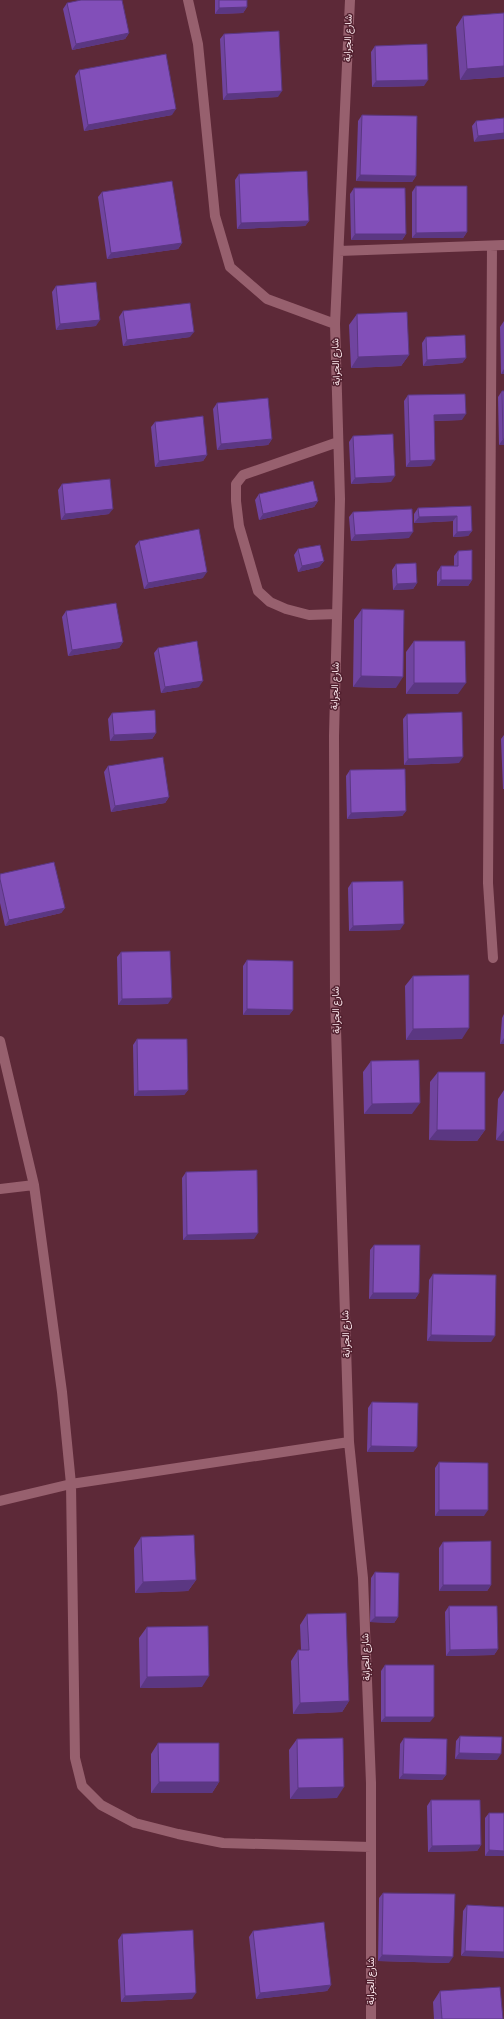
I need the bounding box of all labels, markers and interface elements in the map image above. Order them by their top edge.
street label: شارع الجرابة [340,14,356,62]
street label: شارع الجرابة [328,338,344,386]
street label: شارع الجرابة [327,662,343,710]
street label: شارع الجرابة [329,986,343,1034]
street label: شارع الجرابة [338,1310,354,1358]
street label: شارع الجرابة [358,1633,374,1681]
street label: شارع الجرابة [364,1957,378,2005]

